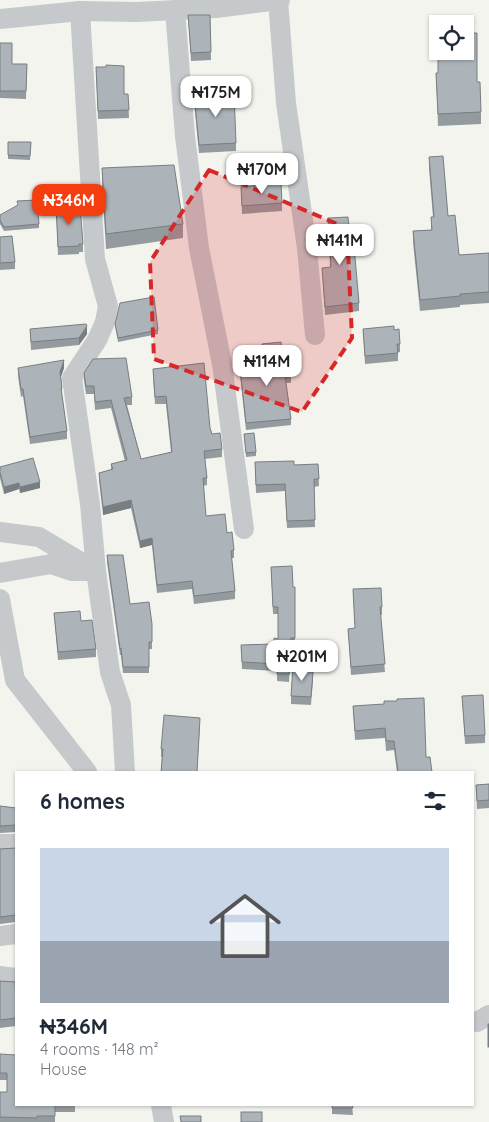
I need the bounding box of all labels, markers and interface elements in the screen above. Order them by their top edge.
map controls [429,15,474,60]
button: locate [429,15,474,60]
pin: ₦175M [181,76,251,118]
text: ₦175M [191,82,241,102]
pin: ₦170M [227,152,297,195]
text: ₦170M [237,159,287,179]
pin: ₦346M [34,184,104,226]
text: ₦346M [43,190,95,210]
pin: ₦141M [305,224,375,266]
text: ₦141M [317,230,363,250]
pin: ₦114M [232,344,302,387]
text: ₦114M [244,351,290,371]
pin: ₦201M [267,640,337,682]
text: ₦201M [277,646,327,666]
icon: filters [421,787,449,815]
text: 6 homes [40,788,125,814]
icon: home [200,881,290,971]
text: ₦346M [40,1013,108,1039]
text: 4 rooms · 148 m² [40,1039,159,1059]
text: House [40,1059,87,1079]

